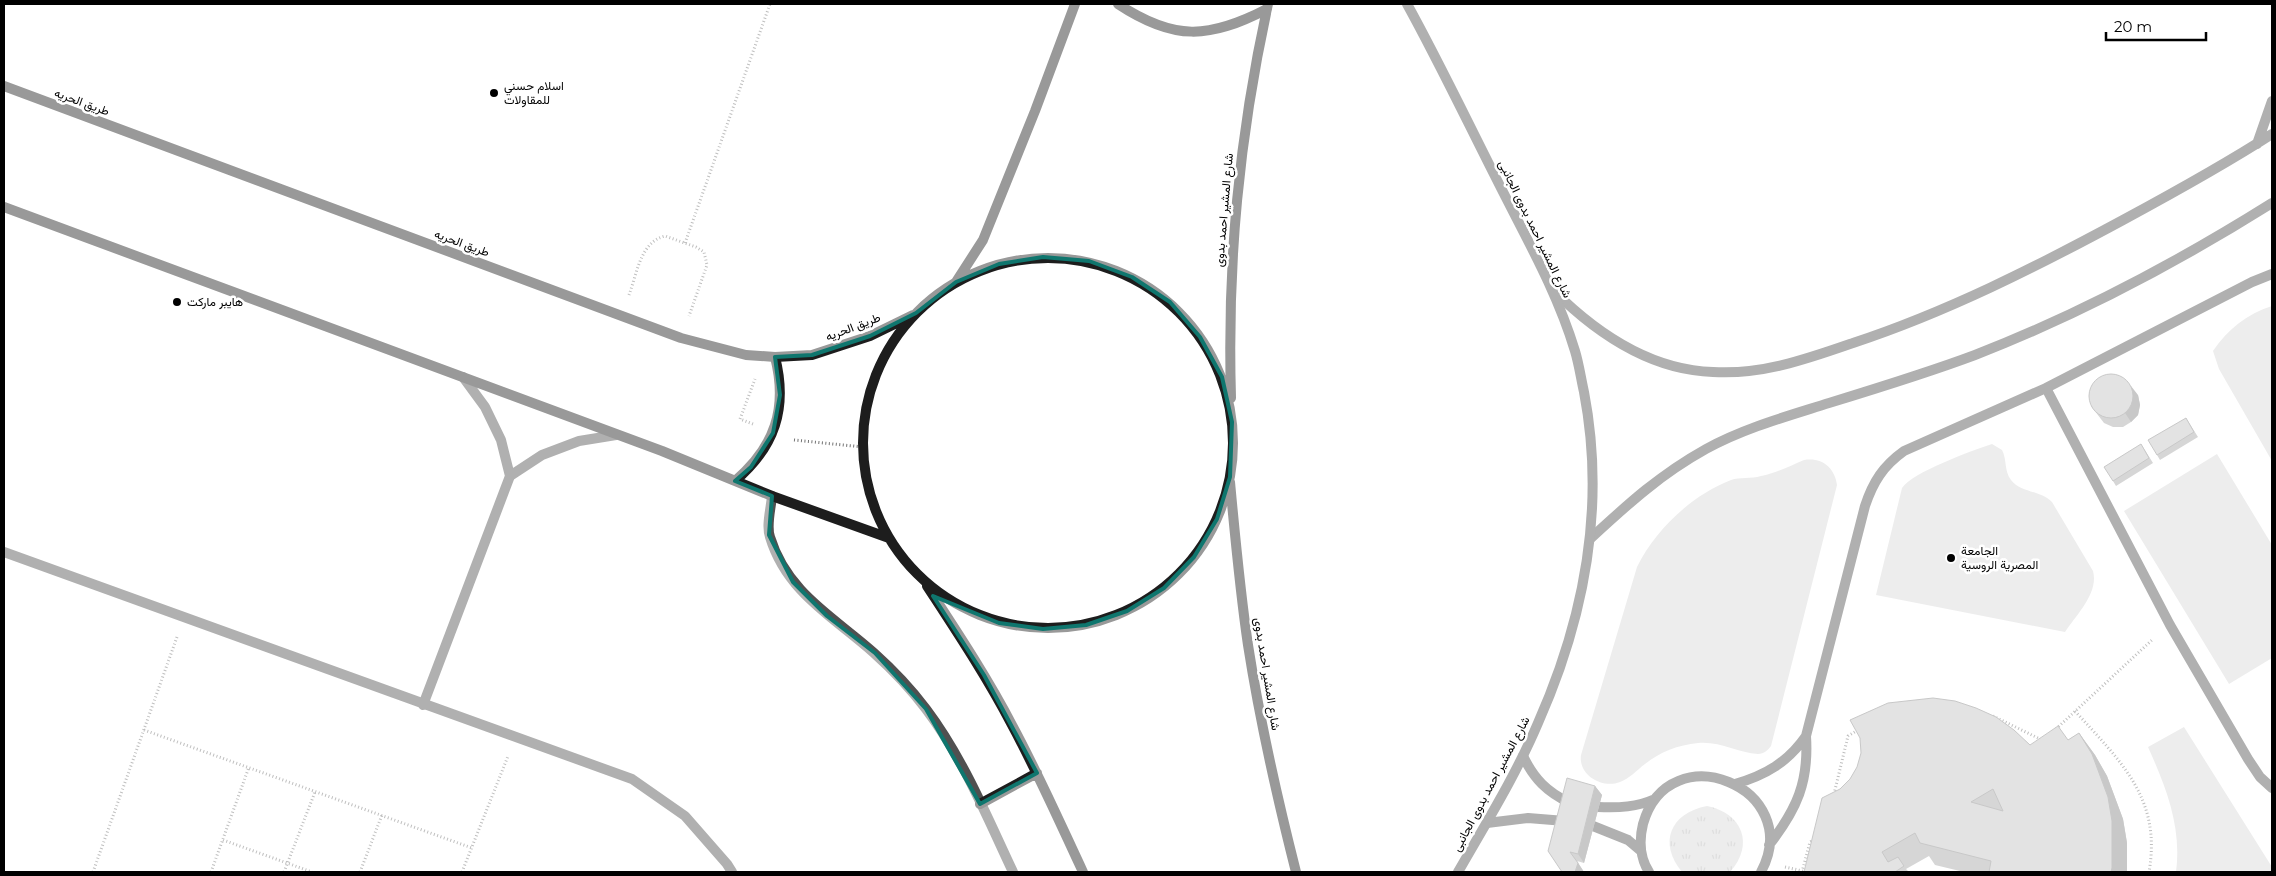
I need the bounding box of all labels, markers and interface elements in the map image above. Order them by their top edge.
scale bar [2106,10,2206,42]
text: 20 m [2114,17,2152,36]
place label: اسلام حسني للمقاولات [504,78,564,108]
street label: طريق الحريه [52,85,112,119]
marker: اسلام حسني للمقاولات [488,87,500,99]
street label: شارع المشير احمد بدوى [1211,153,1238,268]
street label: شارع المشير احمد بدوى الجانبى [1494,158,1575,301]
street label: طريق الحريه [432,226,492,260]
place label: هايبر ماركت [187,294,243,310]
marker: هايبر ماركت [171,296,183,308]
street label: طريق الحريه [823,309,883,345]
place label: الجامعة المصرية الروسية [1961,543,2038,573]
marker: الجامعة المصرية الروسية [1945,552,1957,564]
street label: شارع المشير احمد بدوى [1249,616,1284,732]
street label: شارع المشير احمد بدوى الجانبى [1448,713,1534,855]

